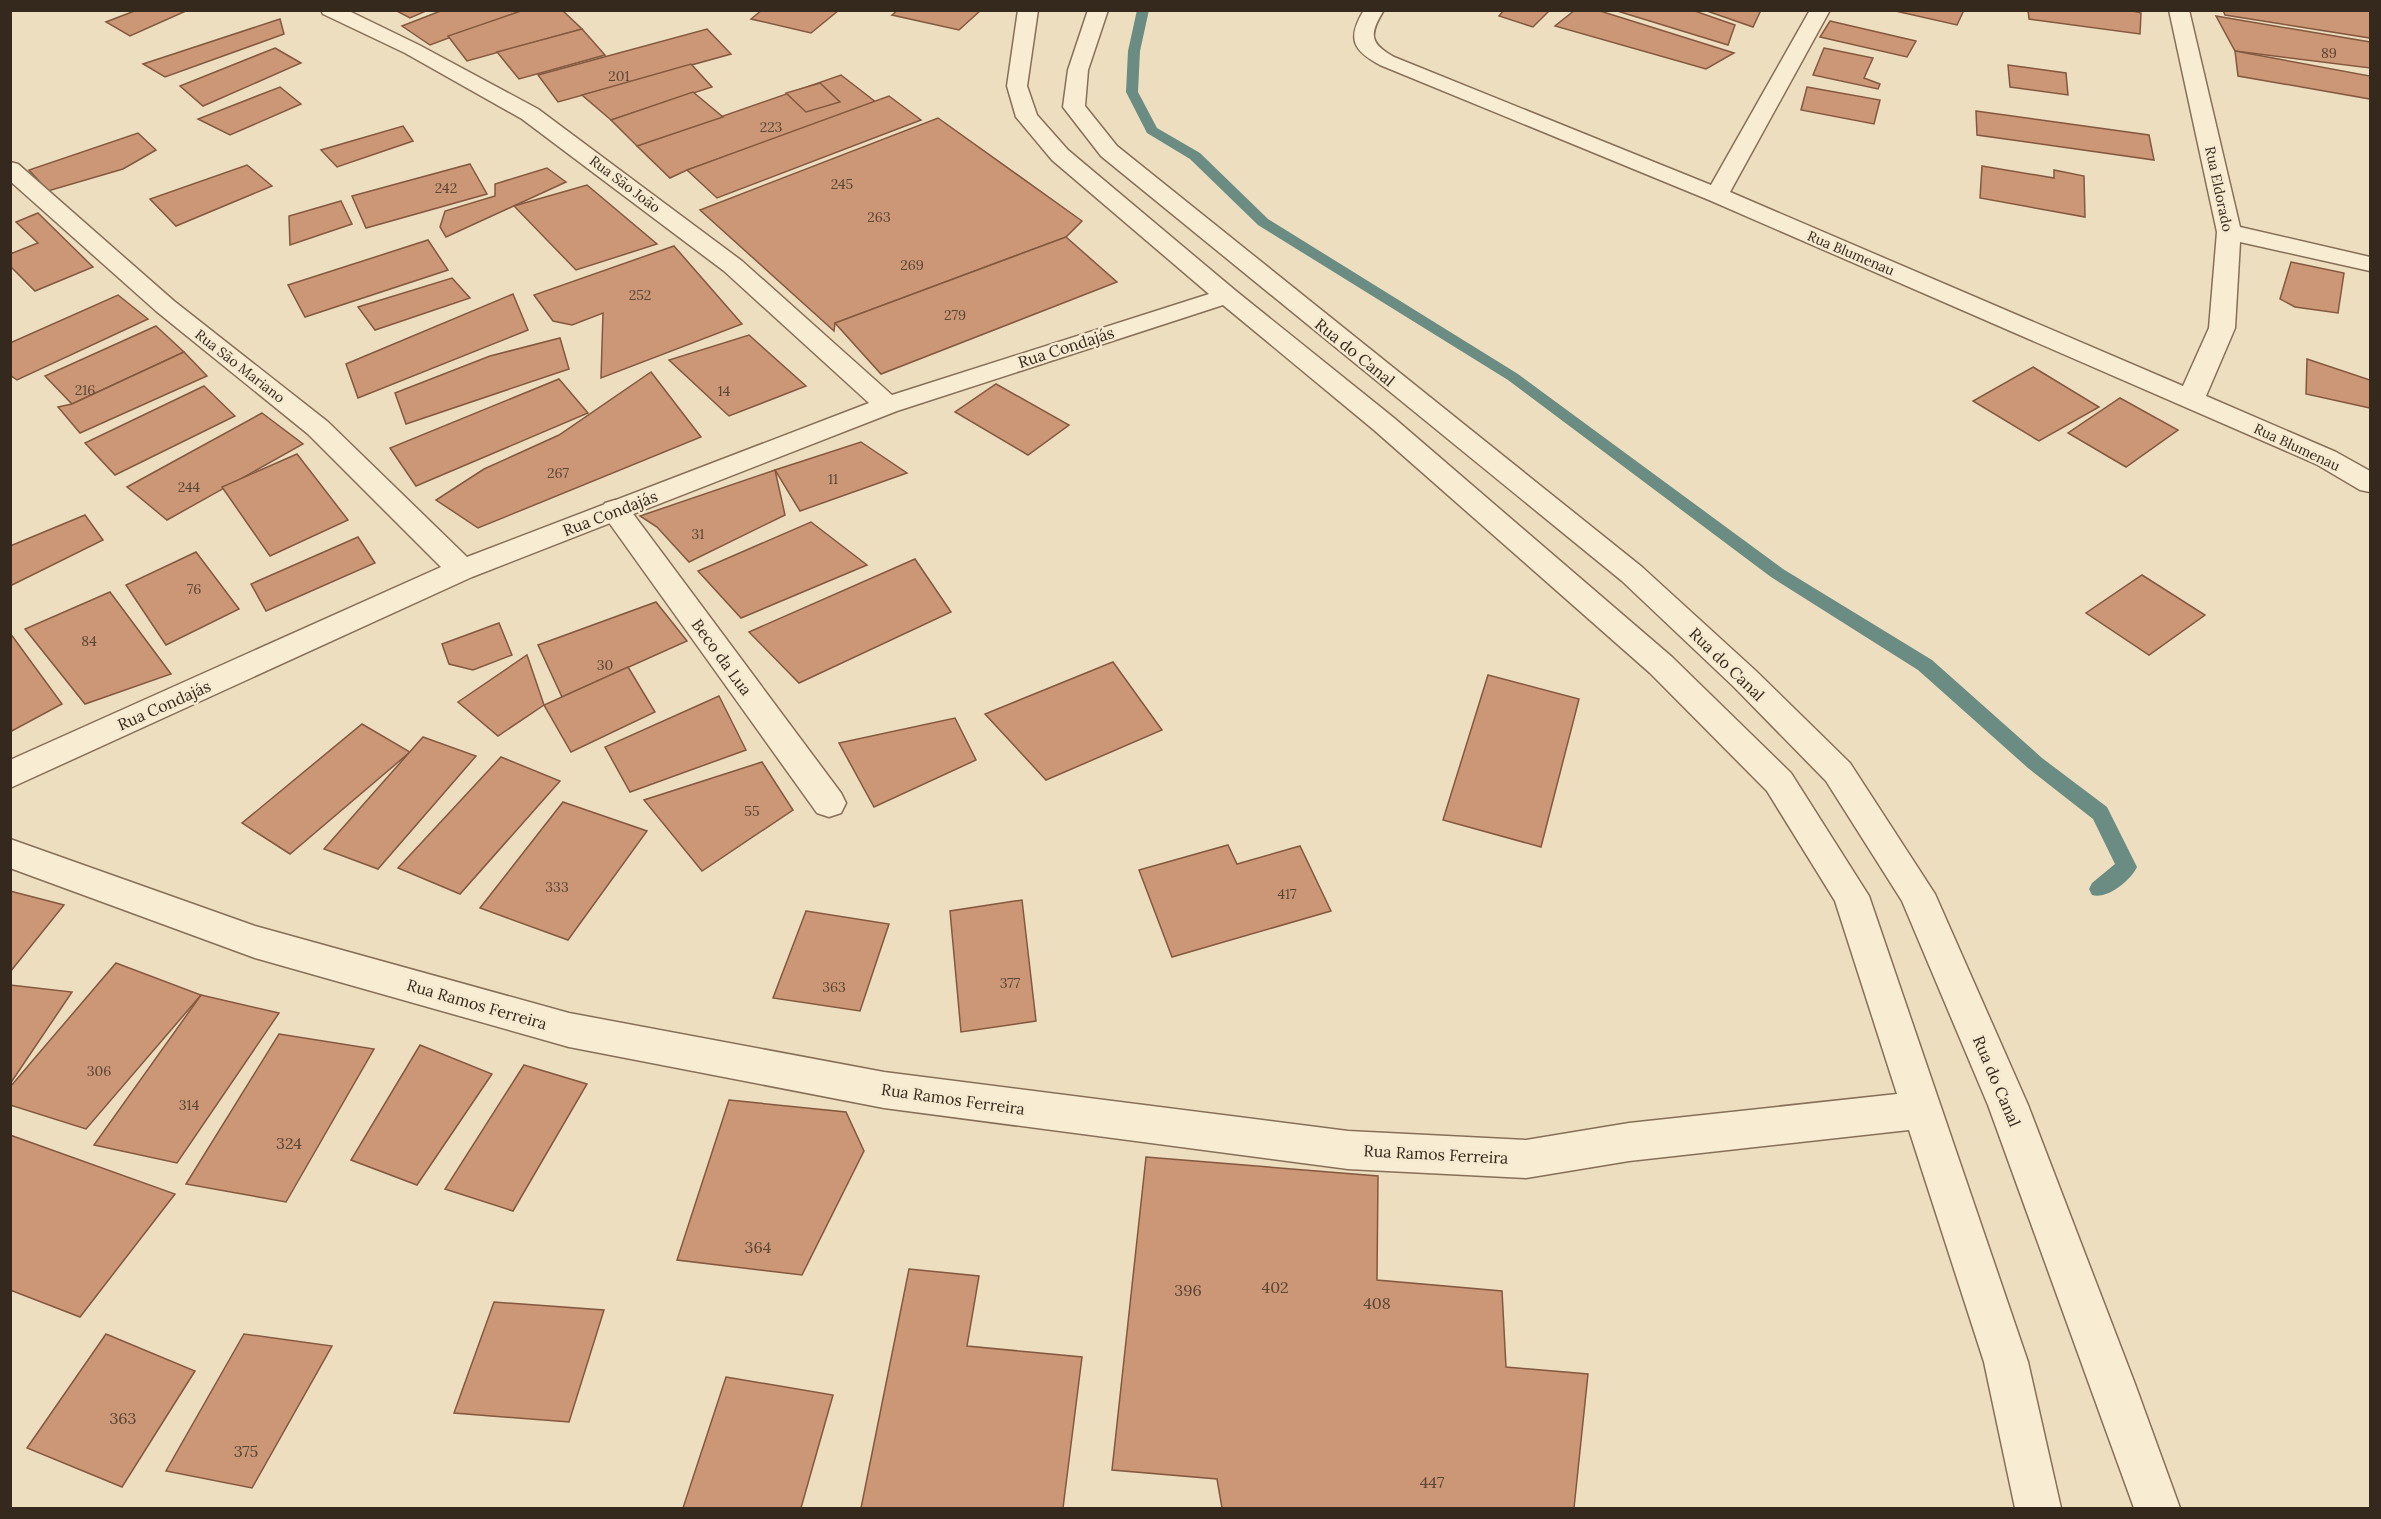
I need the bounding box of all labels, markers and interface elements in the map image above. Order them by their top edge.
house number: 89 [2321,44,2337,62]
house number: 201 [608,67,630,85]
house number: 223 [760,118,783,136]
street label: Rua Eldorado [2201,145,2237,233]
street label: Rua São João [586,152,664,216]
house number: 245 [831,175,853,193]
house number: 242 [435,179,457,197]
house number: 263 [867,208,891,226]
street label: Rua Blumenau [1805,227,1897,279]
house number: 269 [900,256,924,274]
house number: 252 [629,286,651,304]
house number: 279 [944,306,966,324]
street label: Rua do Canal [1311,314,1399,390]
street label: Rua Condajás [1015,322,1117,372]
street label: Rua São Mariano [191,325,289,407]
house number: 216 [75,381,95,399]
house number: 14 [718,382,731,400]
street label: Rua Blumenau [2251,419,2343,475]
house number: 267 [547,464,570,482]
house number: 11 [828,470,838,488]
house number: 244 [178,478,201,496]
street label: Rua Condajás [560,486,660,540]
house number: 31 [692,525,704,543]
house number: 76 [187,580,201,598]
street label: Beco da Lua [688,615,756,699]
street label: Rua do Canal [1685,623,1769,705]
house number: 84 [81,632,97,650]
house number: 30 [597,656,613,674]
street label: Rua Condajás [114,676,214,734]
house number: 55 [744,802,760,820]
house number: 333 [545,878,569,896]
house number: 417 [1277,885,1297,903]
street label: Rua Ramos Ferreira [405,974,549,1034]
house number: 377 [1000,974,1021,992]
house number: 363 [822,978,846,996]
street label: Rua do Canal [1969,1032,2025,1130]
house number: 306 [87,1062,111,1080]
street label: Rua Ramos Ferreira [880,1079,1026,1119]
house number: 314 [179,1096,200,1114]
house number: 324 [276,1133,302,1153]
street label: Rua Ramos Ferreira [1363,1140,1509,1168]
house number: 364 [745,1237,772,1257]
house number: 402 [1261,1277,1289,1297]
house number: 396 [1174,1280,1202,1300]
house number: 408 [1363,1293,1391,1313]
house number: 363 [109,1408,137,1428]
house number: 375 [234,1441,258,1461]
house number: 447 [1420,1472,1445,1492]

